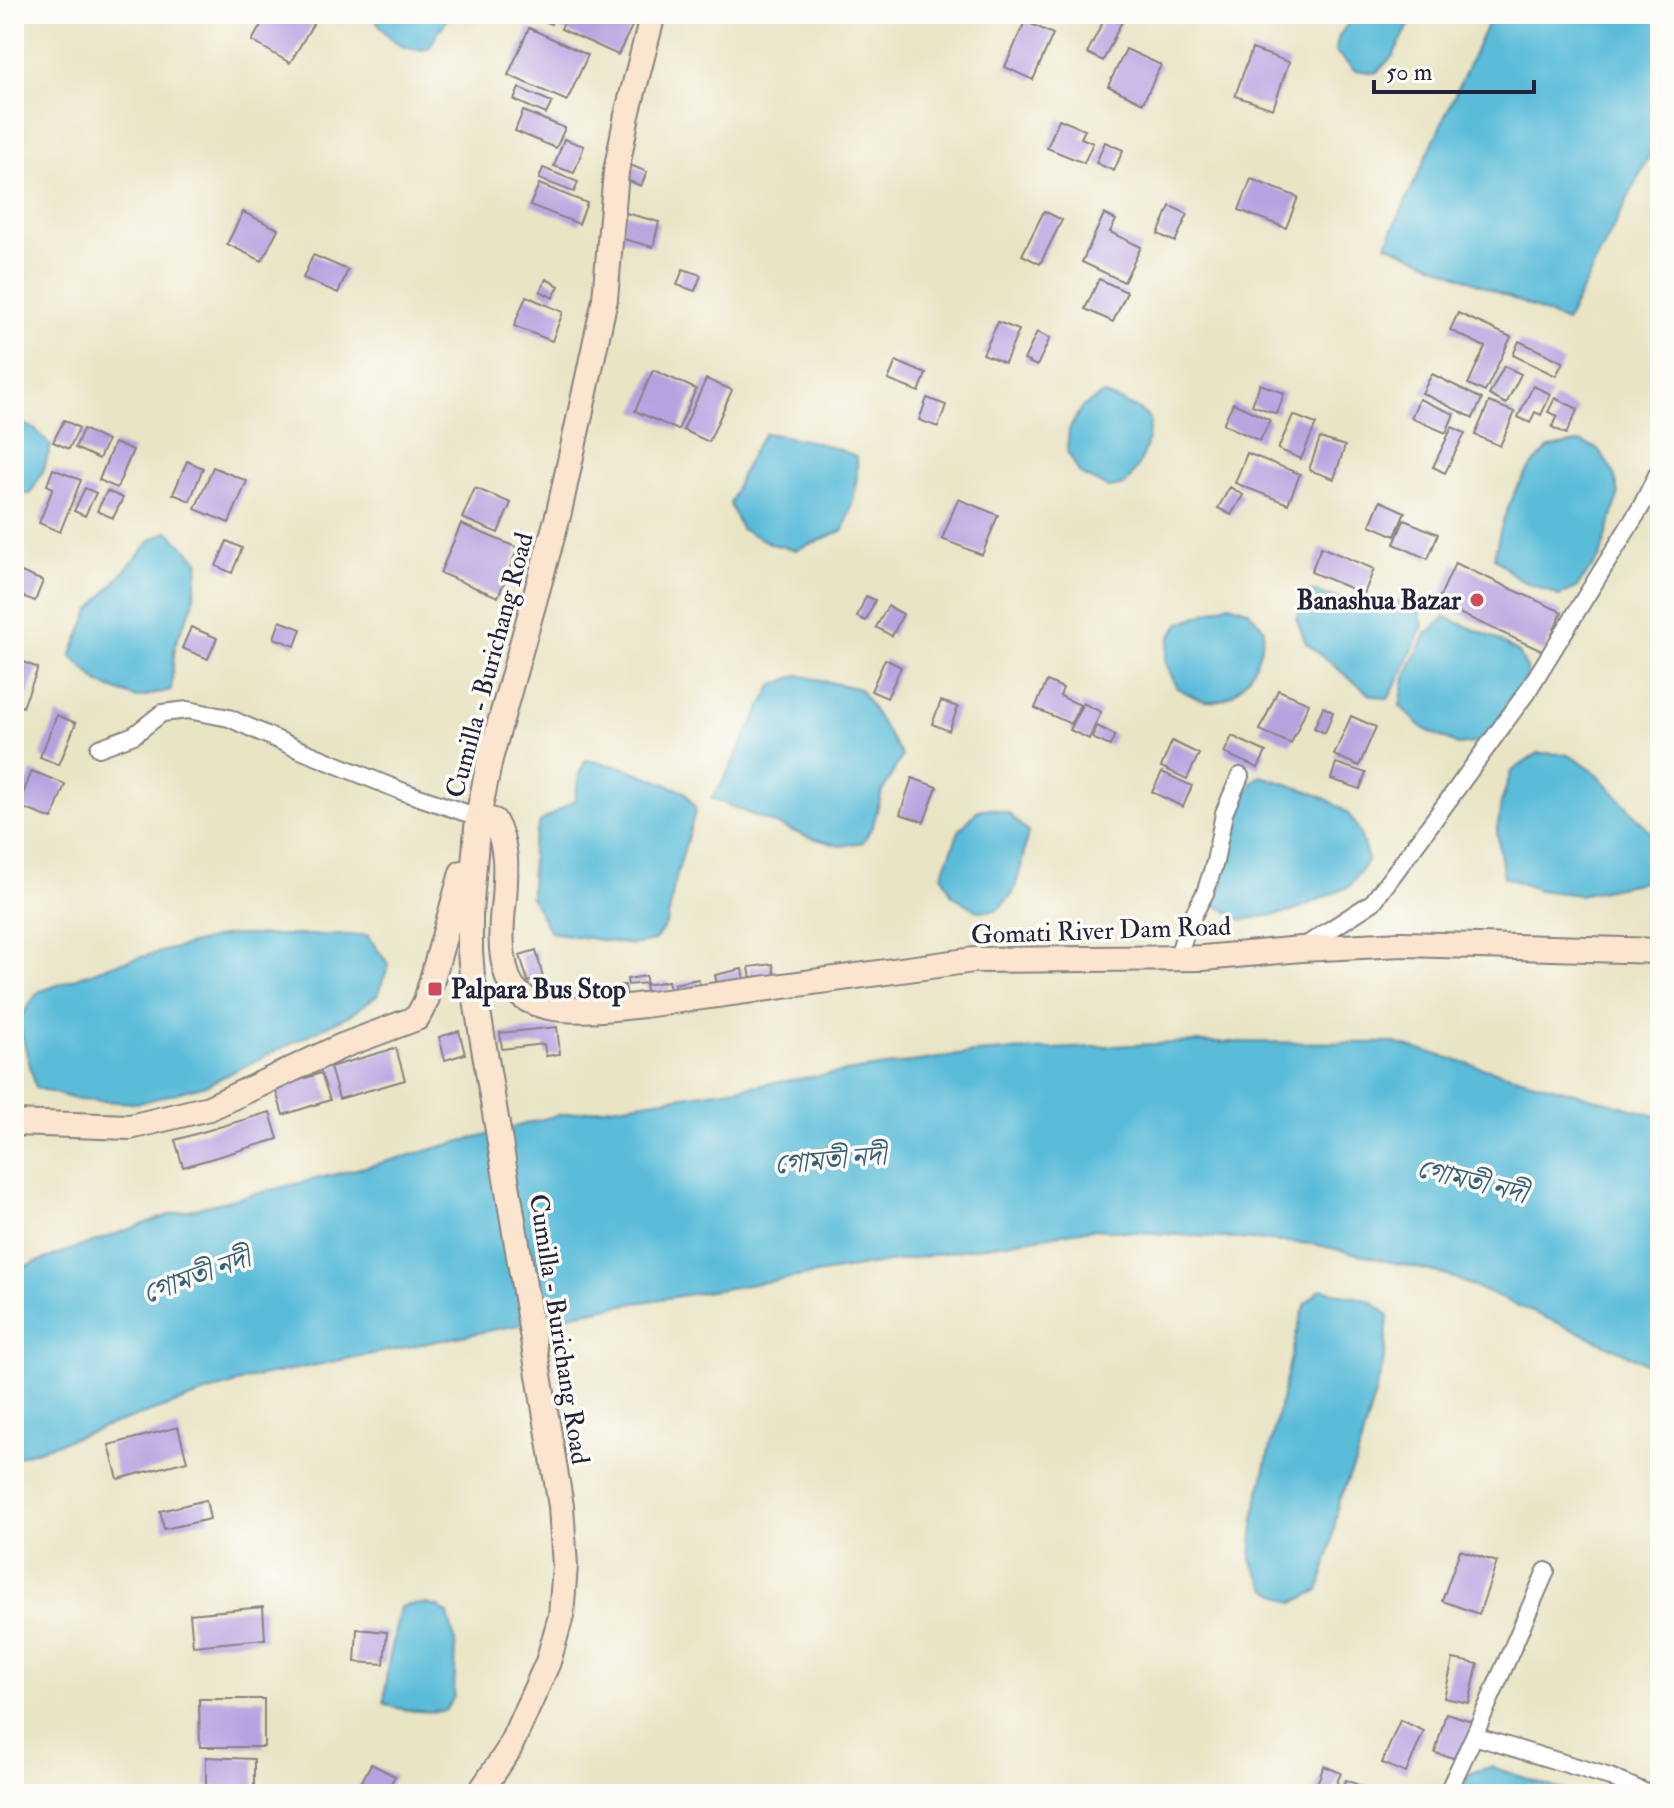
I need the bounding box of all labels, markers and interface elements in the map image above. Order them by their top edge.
scale bar [1374,44,1534,94]
text: 50 m [1386,57,1433,88]
street label: Cumilla - Burichang Road [439,529,541,801]
place label: Banashua Bazar [1297,585,1461,617]
marker: Banashua Bazar [1468,591,1486,609]
street label: Gomati River Dam Road [970,910,1232,952]
place label: Palpara Bus Stop [451,974,626,1007]
marker: Palpara Bus Stop [426,980,444,998]
water label: গোমতী নদী [773,1138,891,1183]
water label: গোমতী নদী [1413,1151,1534,1213]
street label: Cumilla - Burichang Road [522,1192,596,1467]
water label: গোমতী নদী [138,1240,258,1312]

